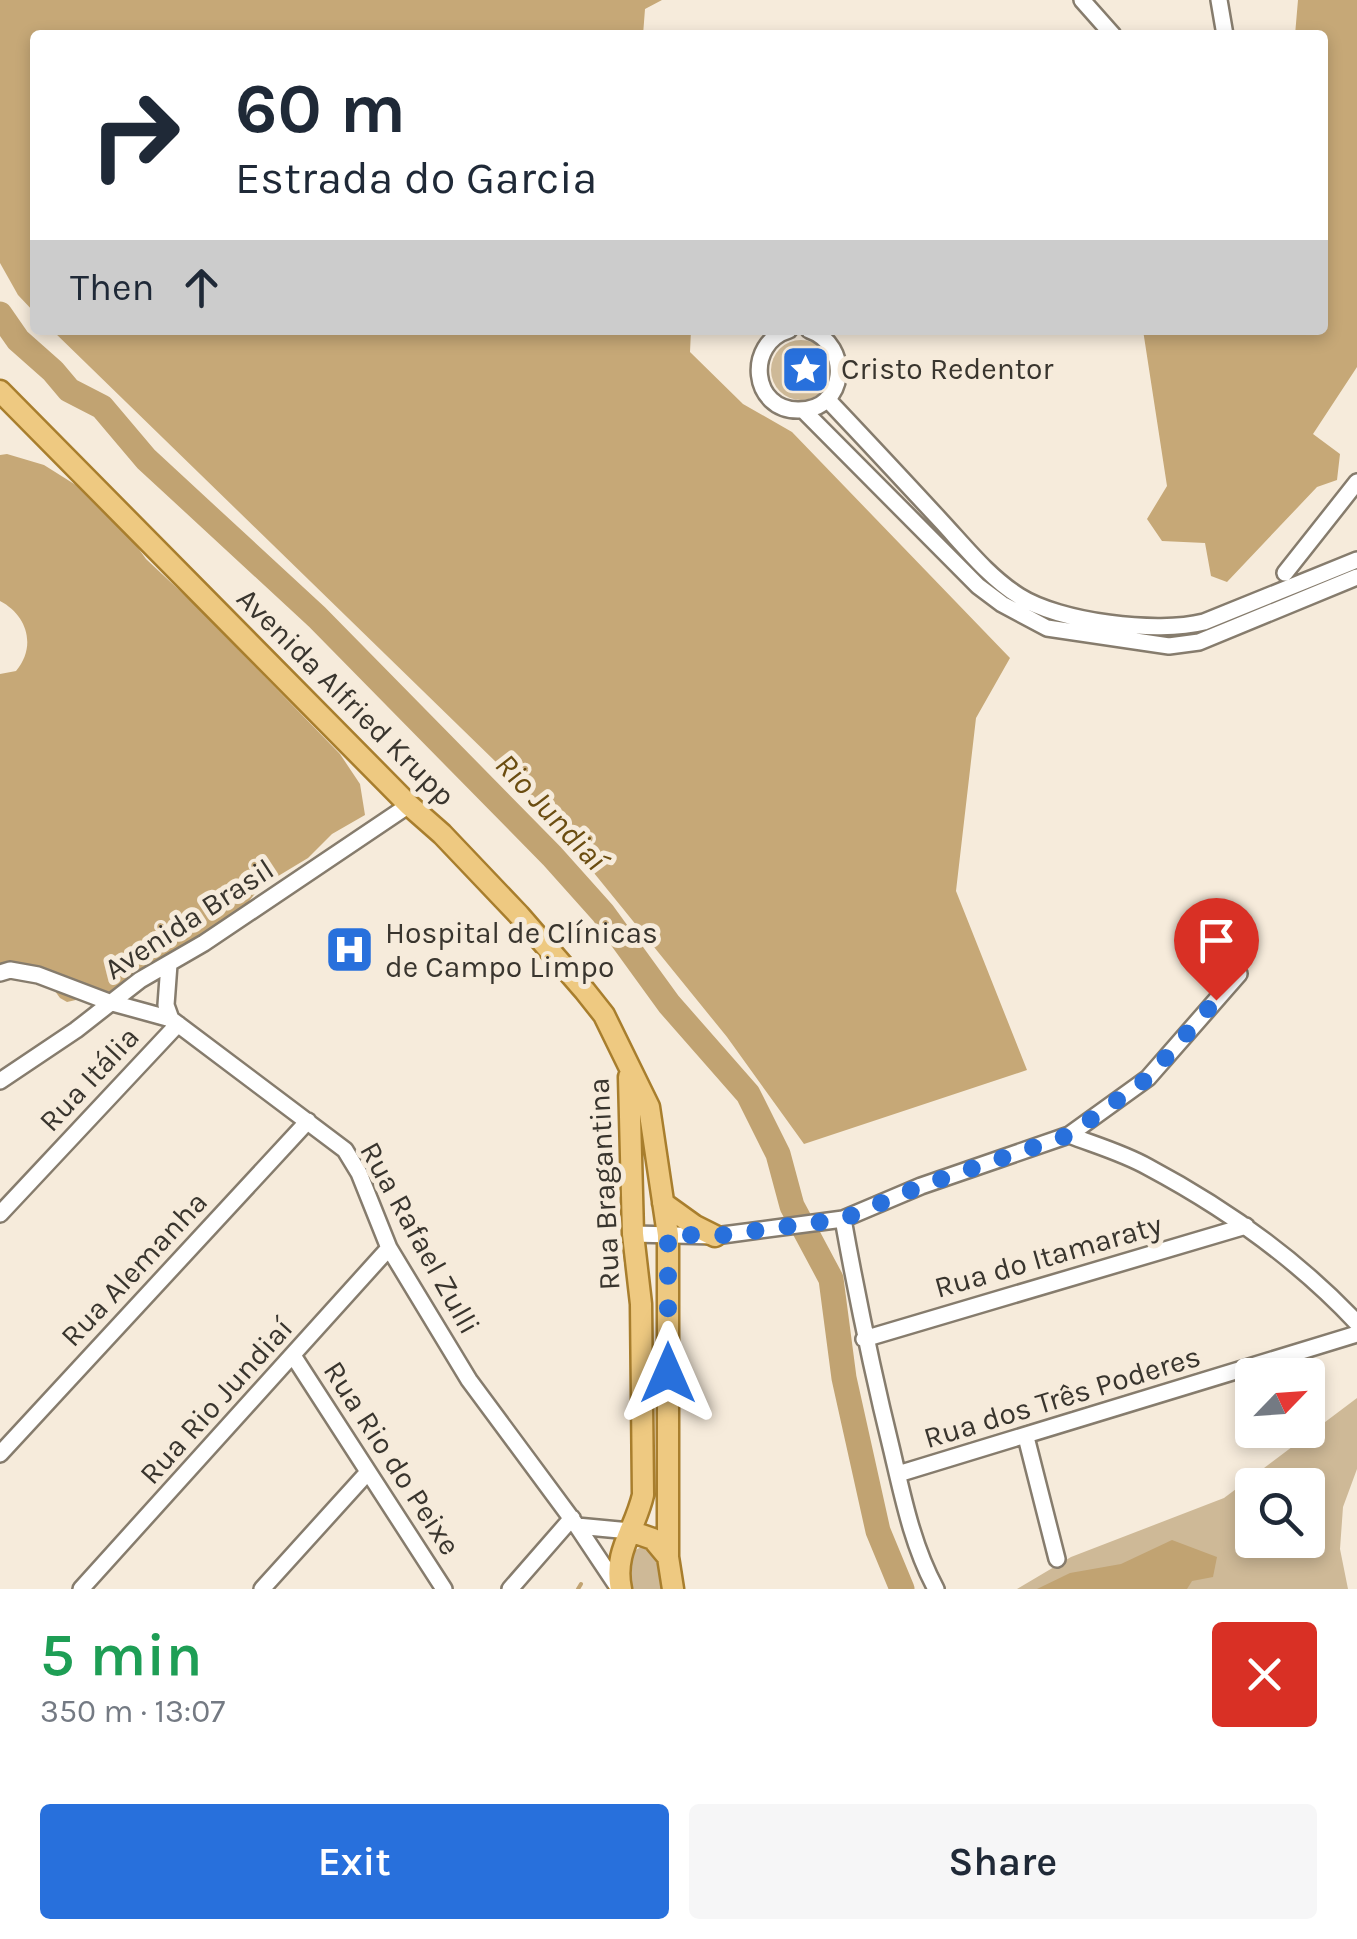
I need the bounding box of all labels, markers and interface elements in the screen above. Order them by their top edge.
text: 60 m [235,68,406,150]
icon: right [70,70,200,200]
text: Estrada do Garcia [235,152,597,204]
icon: ahead [174,260,229,315]
text: Then [70,265,154,310]
place icon: Cristo Redentor [780,343,832,395]
place label: Cristo Redentor [841,351,1053,387]
street label: Avenida Alfried Krupp [229,580,463,814]
water label: Rio Jundiaí [488,746,617,880]
street label: Avenida Brasil [98,851,280,987]
pin [1174,898,1259,1001]
icon: arrive [1189,913,1244,968]
place label: Hospital de Clínicas de Campo Limpo [385,915,658,985]
hospital icon: Hospital de Clínicas de Campo Limpo [324,924,376,976]
street label: Rua Itália [31,1019,147,1139]
street label: Rua Bragantina [580,1077,628,1291]
street label: Rua Rafael Zulli [352,1135,488,1341]
street label: Rua Alemanha [53,1184,215,1354]
street label: Rua do Itamaraty [930,1206,1166,1306]
street label: Rua Rio Jundiaí [132,1310,300,1492]
position arrow [616,1321,720,1425]
street label: Rua dos Três Poderes [919,1338,1205,1456]
street label: Rua Rio do Peixe [316,1354,468,1562]
north arrow [1235,1358,1325,1448]
map controls [1235,1358,1325,1558]
button: search [1235,1468,1325,1558]
text: 5 min [40,1620,202,1690]
button: close [1212,1622,1317,1727]
text: 350 m · 13:07 [40,1693,225,1730]
button: Exit [40,1804,669,1919]
button: Share [689,1804,1317,1919]

